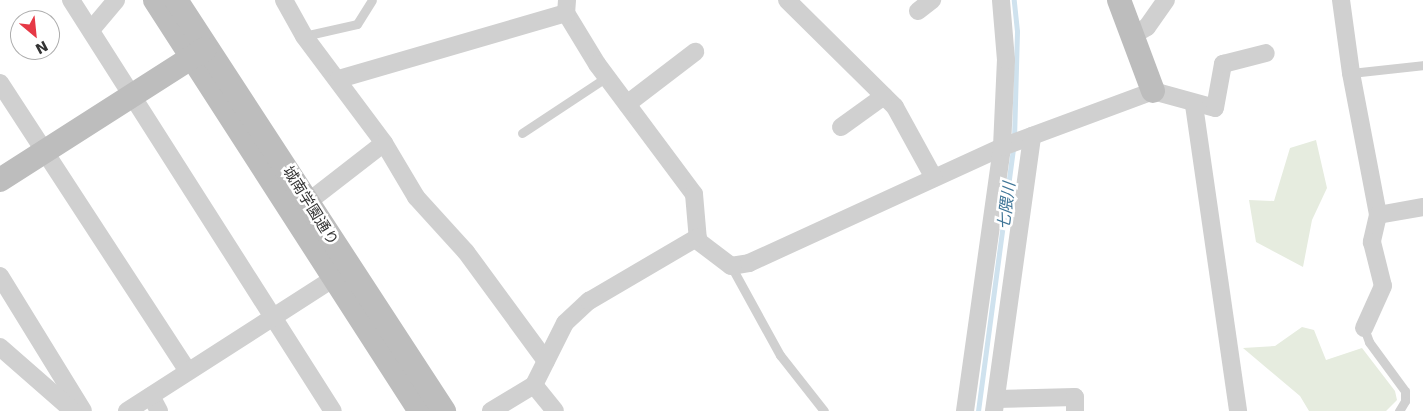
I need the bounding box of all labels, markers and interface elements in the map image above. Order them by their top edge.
north arrow [10,10,60,60]
text: N [33,38,51,57]
street label: 城南学園通り [279,163,341,249]
water label: 七隈川 [995,181,1019,231]

